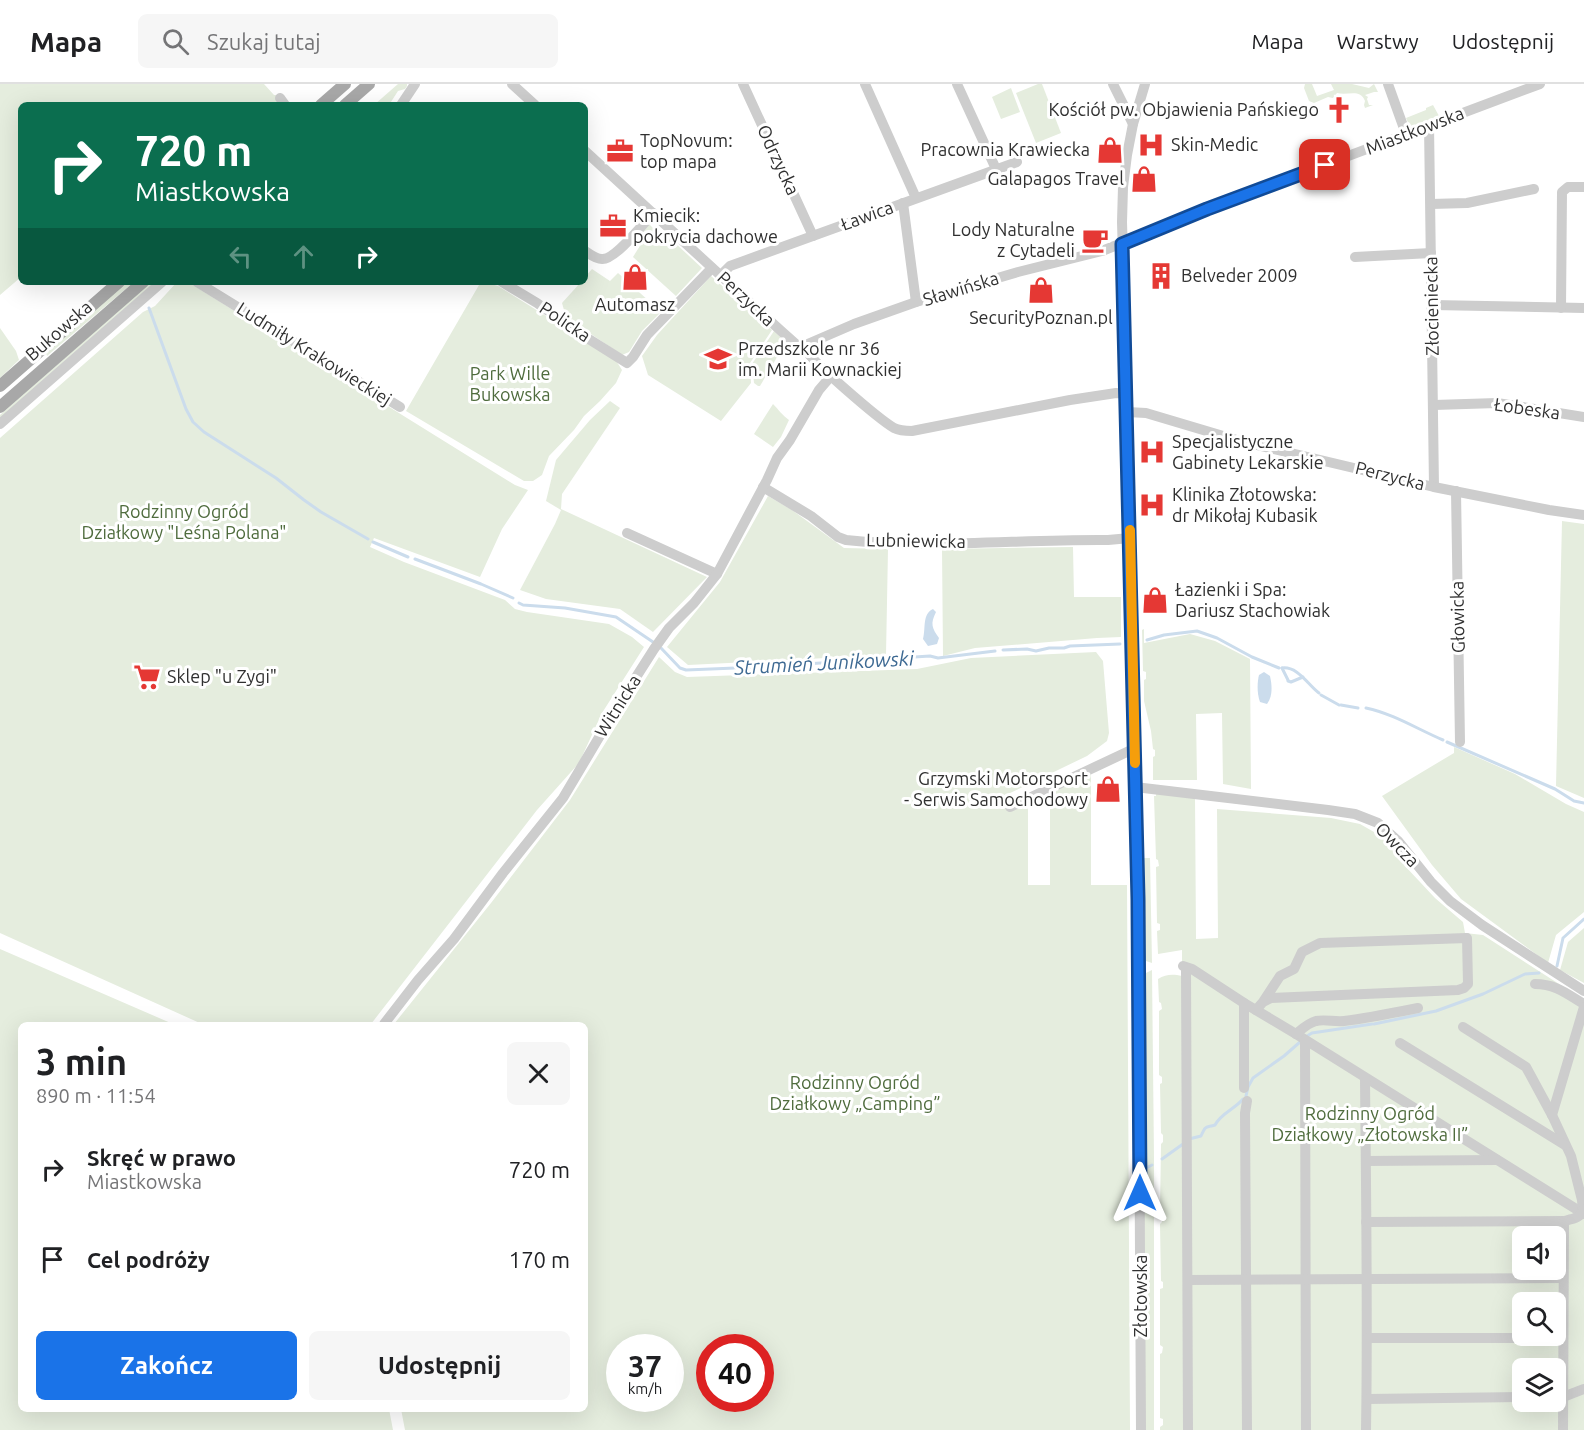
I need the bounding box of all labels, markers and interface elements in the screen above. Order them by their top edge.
search box [138,14,558,68]
icon: search [159,25,192,58]
text: Mapa [30,26,102,57]
text: Szukaj tutaj [207,29,321,54]
text: Mapa [1252,29,1304,53]
text: Warstwy [1337,29,1419,53]
text: Udostępnij [1452,29,1554,53]
church icon: Kościół pw. Objawienia Pańskiego [1324,95,1354,125]
place label: Kościół pw. Objawienia Pańskiego [1049,99,1319,119]
street label: Miastkowska [1363,102,1467,158]
street label: Odrzycka [754,121,804,198]
icon: right [36,126,114,204]
text: 720 m [135,127,252,174]
place label: TopNovum: top mapa [640,130,733,171]
hospital icon: Skin-Medic [1136,130,1166,160]
place label: Skin-Medic [1171,134,1258,154]
shop icon: Pracownia Krawiecka [1095,135,1125,165]
office icon: TopNovum: top mapa [605,136,635,166]
place label: Pracownia Krawiecka [920,139,1090,159]
pin [1299,139,1350,190]
icon: arrive [1308,148,1341,181]
shop icon: Galapagos Travel [1129,164,1159,194]
place label: Galapagos Travel [987,168,1124,188]
text: Miastkowska [135,176,290,206]
street label: Ławica [838,196,896,234]
place label: Kmiecik: pokrycia dachowe [633,205,778,246]
office icon: Kmiecik: pokrycia dachowe [598,211,628,241]
place label: Lody Naturalne z Cytadeli [952,219,1075,260]
cafe icon: Lody Naturalne z Cytadeli [1080,225,1110,255]
icon: left [224,240,257,273]
icon: ahead [287,240,320,273]
icon: right [350,240,383,273]
street label: Złocieniecka [1420,256,1442,356]
building icon: Belveder 2009 [1146,261,1176,291]
shop icon: Automasz [620,262,650,292]
place label: Belveder 2009 [1181,265,1298,285]
street label: Perzycka [714,267,779,330]
street label: Sławińska [920,267,1001,309]
shop icon: SecurityPoznan.pl [1026,275,1056,305]
place label: Automasz [595,294,675,314]
street label: Bukowska [21,296,95,364]
street label: Ludmiły Krakowieckiej [234,297,395,409]
street label: Policka [536,297,595,345]
place label: SecurityPoznan.pl [969,307,1113,327]
place label: Przedszkole nr 36 im. Marii Kownackiej [738,338,902,379]
school or university icon: Przedszkole nr 36 im. Marii Kownackiej [703,344,733,374]
park label: Park Wille Bukowska [469,363,551,404]
street label: Łobeska [1493,393,1562,423]
place label: Specjalistyczne Gabinety Lekarskie [1172,431,1324,472]
hospital icon: Specjalistyczne Gabinety Lekarskie [1137,437,1167,467]
street label: Perzycka [1353,457,1427,493]
place label: Klinika Złotowska: dr Mikołaj Kubasik [1172,484,1318,525]
hospital icon: Klinika Złotowska: dr Mikołaj Kubasik [1137,490,1167,520]
park label: Rodzinny Ogród Działkowy "Leśna Polana" [81,501,287,542]
street label: Lubniewicka [866,529,966,551]
place label: Łazienki i Spa: Dariusz Stachowiak [1175,579,1330,620]
street label: Głowicka [1446,581,1468,653]
shop icon: Łazienki i Spa: Dariusz Stachowiak [1140,585,1170,615]
water label: Strumień Junikowski [732,646,915,679]
supermarket icon: Sklep "u Zygi" [132,662,162,692]
place label: Sklep "u Zygi" [167,666,277,686]
street label: Witnicka [590,671,644,740]
place label: Grzymski Motorsport - Serwis Samochodowy [904,768,1088,809]
shop icon: Grzymski Motorsport - Serwis Samochodowy [1093,774,1123,804]
street label: Owcza [1372,818,1424,871]
text: 3 min [36,1041,127,1082]
button: close [507,1042,570,1105]
park label: Rodzinny Ogród Działkowy „Camping” [769,1072,941,1113]
text: 890 m · 11:54 [36,1084,156,1107]
park label: Rodzinny Ogród Działkowy „Złotowska II” [1271,1103,1469,1144]
text: Skręć w prawo [87,1145,236,1170]
icon: right [36,1153,69,1186]
text: 720 m [509,1157,570,1182]
position arrow [1108,1161,1172,1225]
text: Miastkowska [87,1170,202,1193]
map controls [1512,1226,1566,1412]
button: sound [1512,1226,1566,1280]
icon: arrive [36,1243,69,1276]
text: Cel podróży [87,1247,210,1272]
text: 170 m [509,1247,570,1272]
street label: Złotowska [1130,1254,1150,1338]
button: search [1512,1292,1566,1346]
button: Zakończ [36,1331,297,1400]
button: Udostępnij [309,1331,570,1400]
speed limit sign: 40 [696,1334,774,1412]
text: 37 [628,1349,662,1383]
button: layers [1512,1358,1566,1412]
text: km/h [628,1380,662,1397]

